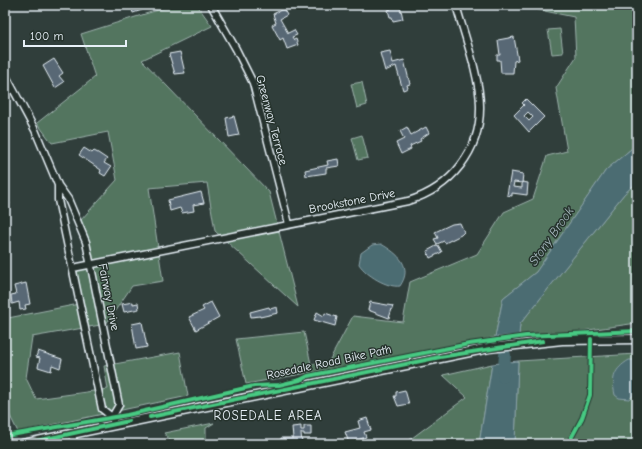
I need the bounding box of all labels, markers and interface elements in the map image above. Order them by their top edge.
scale bar [24,22,126,48]
text: 100 m [30,29,63,43]
street label: Greenway Terrace [253,73,291,167]
street label: Brookstone Drive [308,186,396,216]
water label: Stony Brook [525,203,577,268]
street label: Fairway Drive [96,262,122,332]
street label: Rosedale Road Bike Path [265,342,393,382]
district label: ROSEDALE AREA [213,408,323,423]

